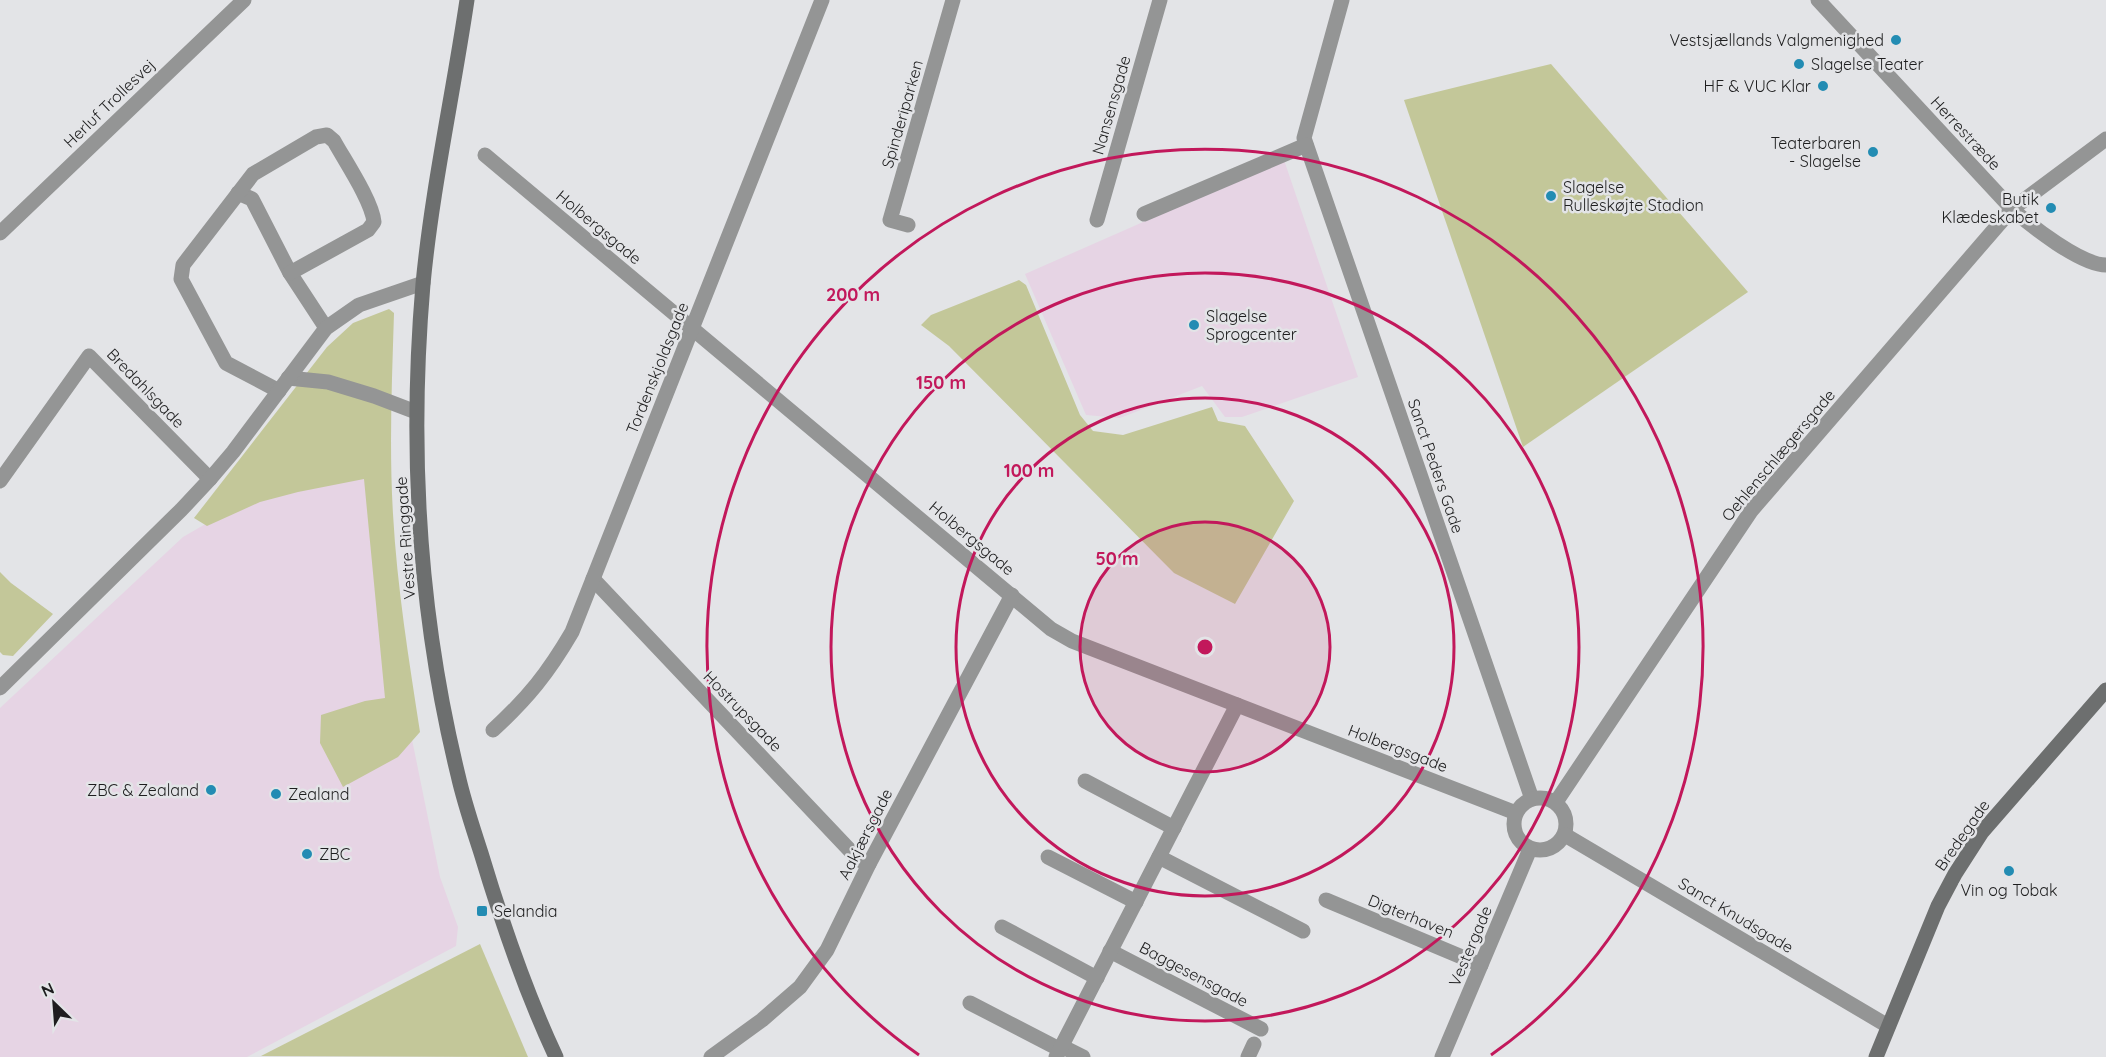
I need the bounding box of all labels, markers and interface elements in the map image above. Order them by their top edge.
place label: Vestsjællands Valgmenighed [1670,30,1884,50]
marker: Vestsjællands Valgmenighed [1889,33,1903,47]
street label: Nansensgade [1087,53,1135,157]
street label: Herluf Trollesvej [59,54,159,152]
place label: Slagelse Teater [1811,54,1924,74]
marker: Slagelse Teater [1792,57,1806,71]
street label: Spinderiparken [877,58,927,170]
place label: HF & VUC Klar [1704,76,1811,96]
marker: HF & VUC Klar [1816,79,1830,93]
street label: Herrestræde [1927,92,2005,174]
place label: Teaterbaren - Slagelse [1770,133,1861,171]
marker: Teaterbaren - Slagelse [1866,145,1880,159]
place label: Slagelse Rulleskøjte Stadion [1563,177,1704,215]
street label: Holbergsgade [552,186,646,268]
marker: Slagelse Rulleskøjte Stadion [1544,189,1558,203]
place label: Butik Klædeskabet [1941,189,2039,227]
marker: Butik Klædeskabet [2044,201,2058,215]
text: 200 m [826,283,880,306]
street label: Tordenskjoldsgade [621,299,693,437]
place label: Slagelse Sprogcenter [1206,306,1297,344]
marker: Slagelse Sprogcenter [1187,318,1201,332]
street label: Bredahlsgade [103,344,189,432]
text: 150 m [916,371,966,394]
street label: Oehlenschlægersgade [1717,385,1839,525]
street label: Sanct Peders Gade [1404,396,1468,536]
text: 100 m [1004,459,1054,482]
street label: Vestre Ringgade [391,476,419,600]
street label: Holbergsgade [925,497,1019,579]
text: 50 m [1095,547,1139,570]
centre of rings [1195,637,1215,657]
street label: Hostrupsgade [699,666,787,756]
street label: Holbergsgade [1345,720,1451,776]
place label: ZBC & Zealand [87,780,199,800]
marker: ZBC & Zealand [204,783,218,797]
place label: Zealand [288,784,349,804]
street label: Aakjærsgade [833,785,897,883]
marker: Zealand [269,787,283,801]
street label: Bredegade [1930,796,1994,874]
place label: ZBC [319,844,350,864]
marker: ZBC [300,847,314,861]
marker: Vin og Tobak [2002,864,2016,878]
street label: Sanct Knudsgade [1675,873,1797,957]
place label: Vin og Tobak [1960,880,2058,900]
street label: Digterhaven [1365,890,1457,942]
place label: Selandia [494,901,557,921]
street label: Vestergade [1444,903,1496,989]
marker: Selandia [475,904,489,918]
street label: Baggesensgade [1136,937,1252,1011]
north arrow [24,973,84,1033]
text: N [38,978,57,1001]

